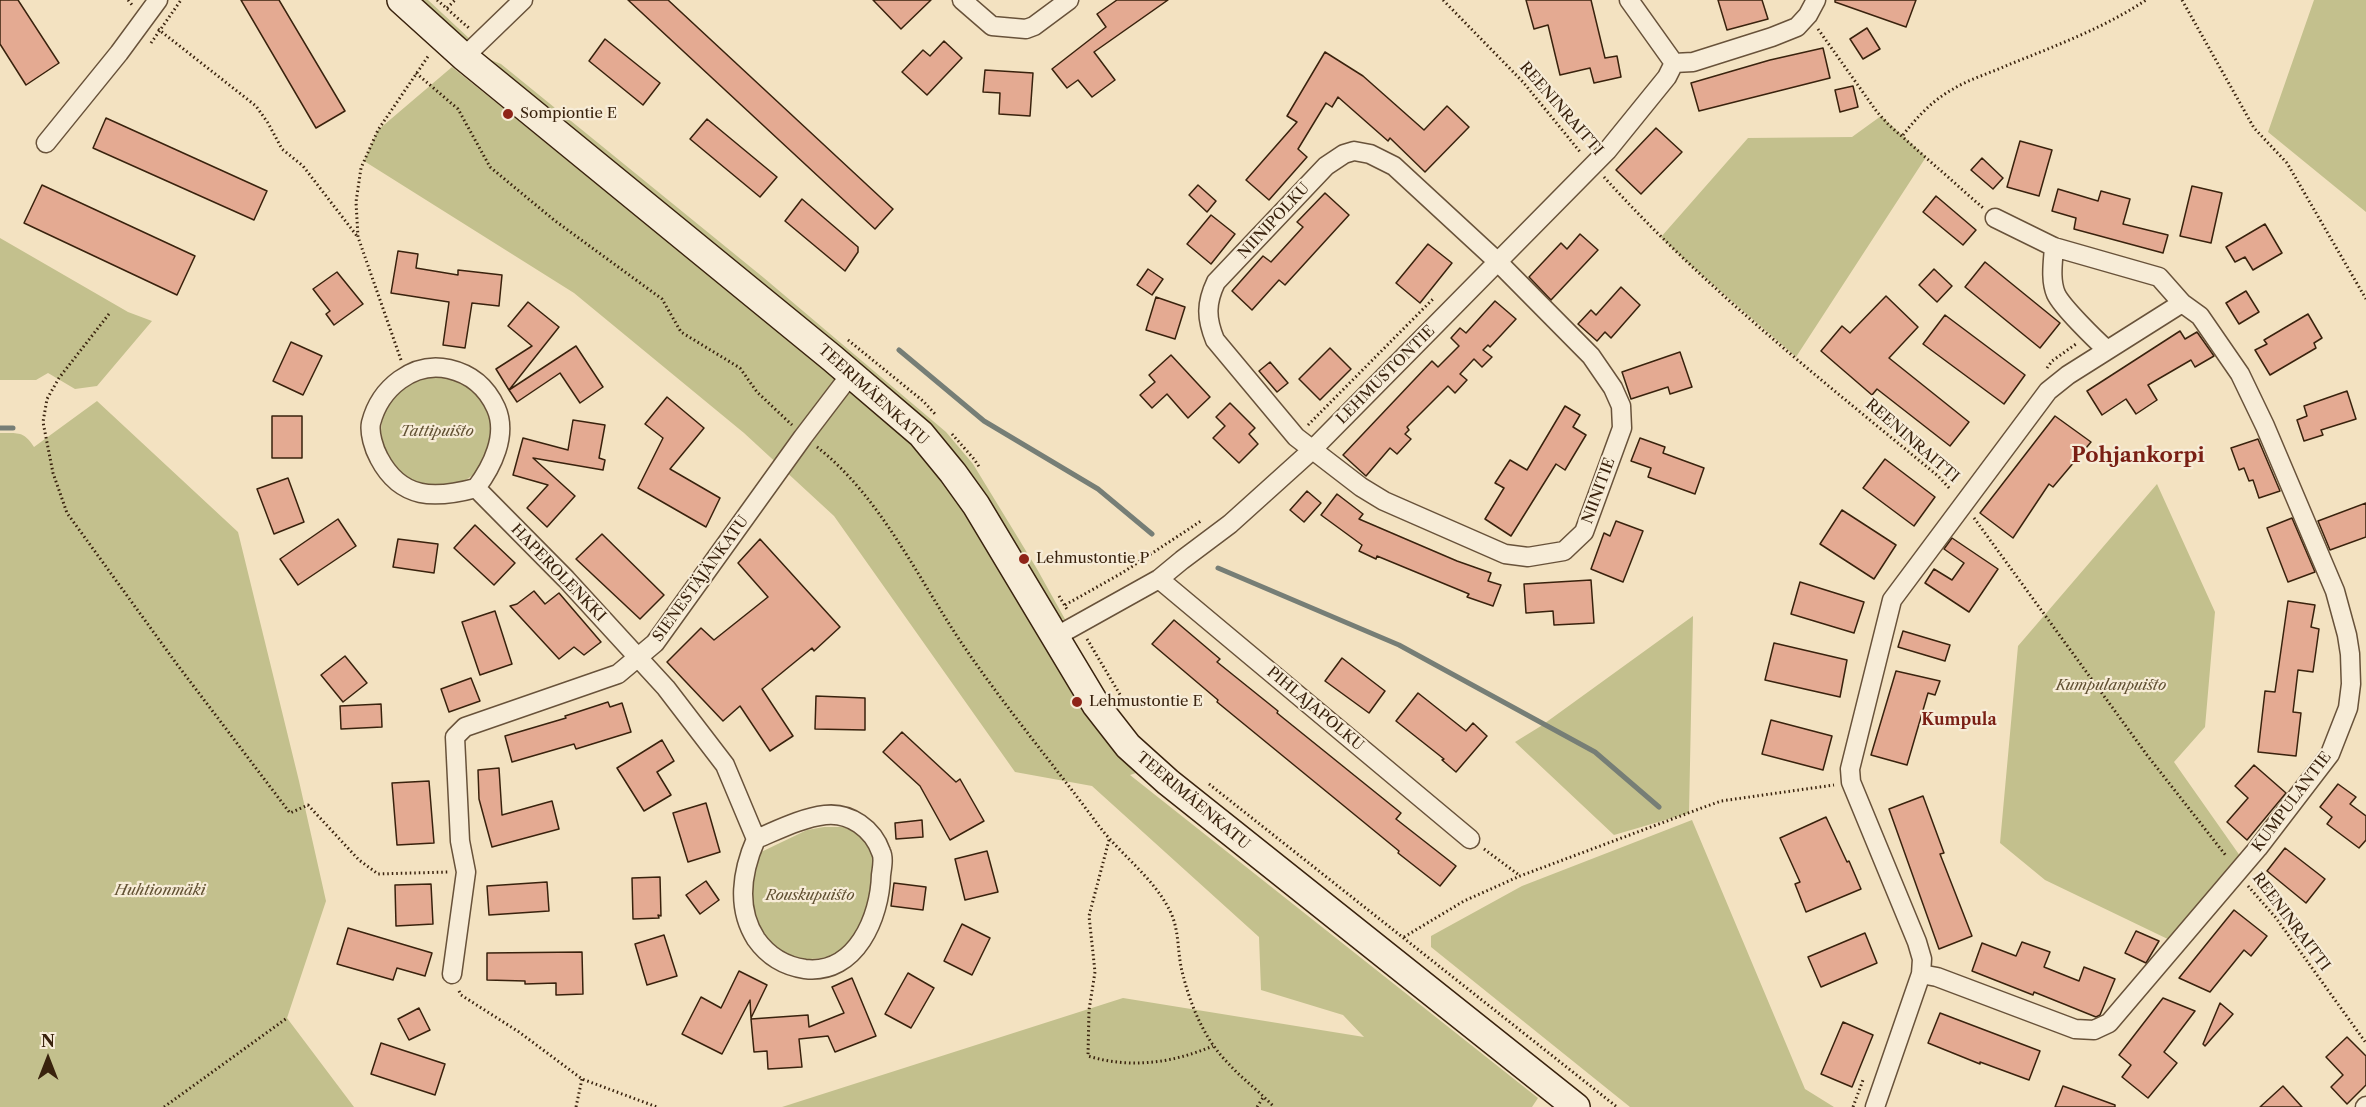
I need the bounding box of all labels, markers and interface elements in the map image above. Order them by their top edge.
street label: REENINRAITTI [1516,59,1606,159]
place label: Sompiontie E [520,105,617,123]
marker: Sompiontie E [501,107,515,121]
street label: NIINIPOLKU [1234,179,1314,263]
street label: LEHMUSTONTIE [1333,322,1439,428]
street label: TEERIMÄENKATU [814,341,932,449]
street label: REENINRAITTI [1862,396,1962,486]
park label: Tattipuisto [400,423,474,441]
district label: Pohjankorpi [2071,443,2205,469]
street label: NIINITIE [1579,456,1619,526]
street label: SIENESTÄJÄNKATU [649,513,753,645]
street label: HAPEROLENKKI [507,520,609,626]
place label: Lehmustontie P [1036,550,1149,568]
marker: Lehmustontie P [1017,552,1031,566]
street label: PIHLAJAPOLKU [1263,663,1367,755]
park label: Kumpulanpuisto [2056,677,2166,695]
place label: Lehmustontie E [1089,693,1203,711]
marker: Lehmustontie E [1070,695,1084,709]
district label: Kumpula [1921,710,1997,730]
street label: TEERIMÄENKATU [1133,748,1253,854]
street label: KUMPULANTIE [2249,749,2335,855]
street label: REENINRAITTI [2248,870,2334,974]
park label: Huhtionmäki [115,882,205,900]
park label: Rouskupuisto [765,887,855,905]
north arrow [18,1029,78,1089]
text: N [41,1031,55,1051]

